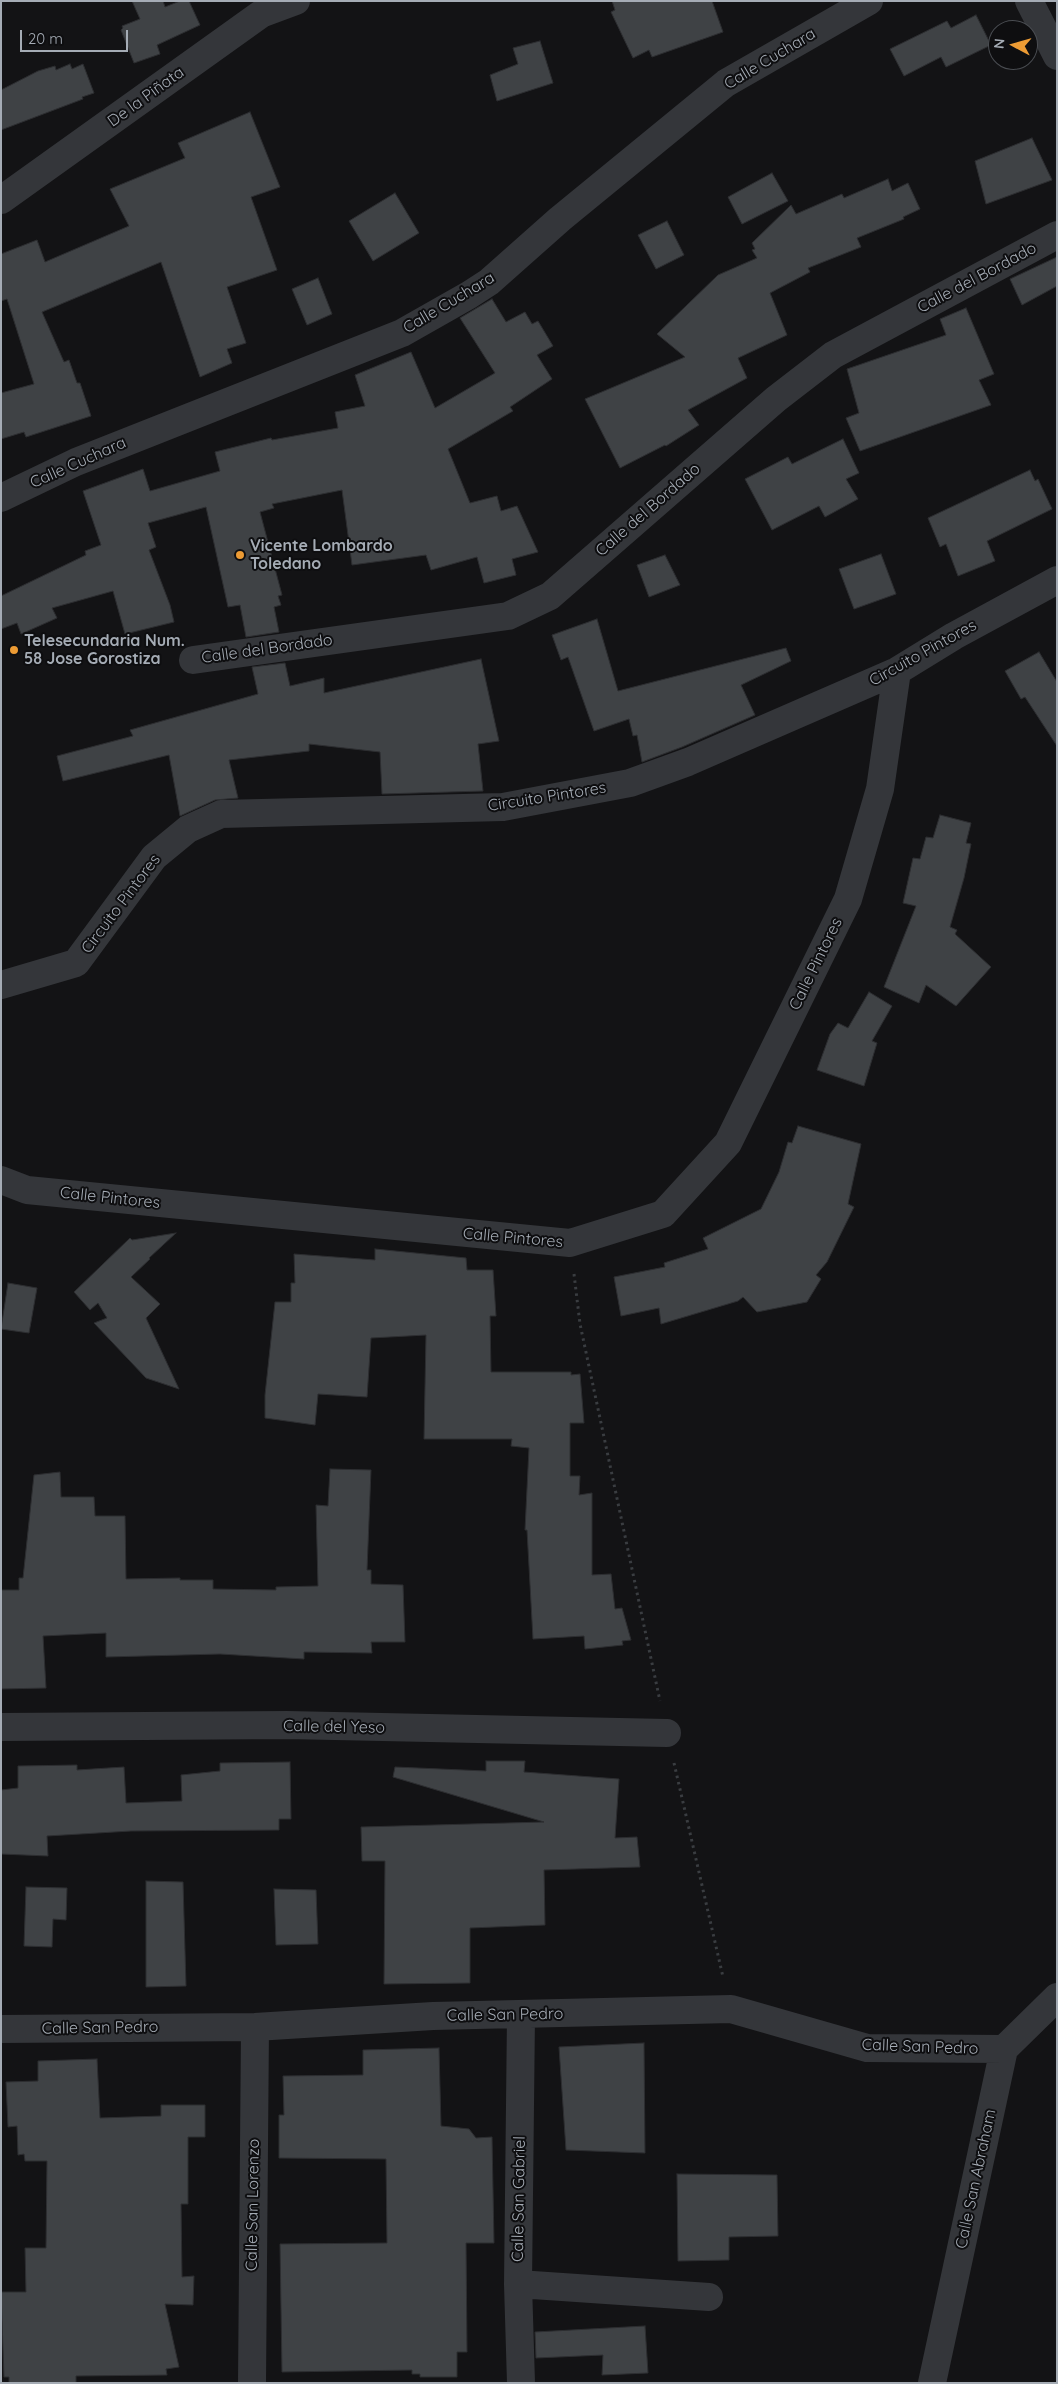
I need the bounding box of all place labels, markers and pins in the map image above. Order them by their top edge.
place label: Vicente Lombardo Toledano [250,536,393,574]
marker: Vicente Lombardo Toledano [234,549,246,561]
place label: Telesecundaria Num. 58 Jose Gorostiza [24,631,185,669]
marker: Telesecundaria Num. 58 Jose Gorostiza [8,644,20,656]

